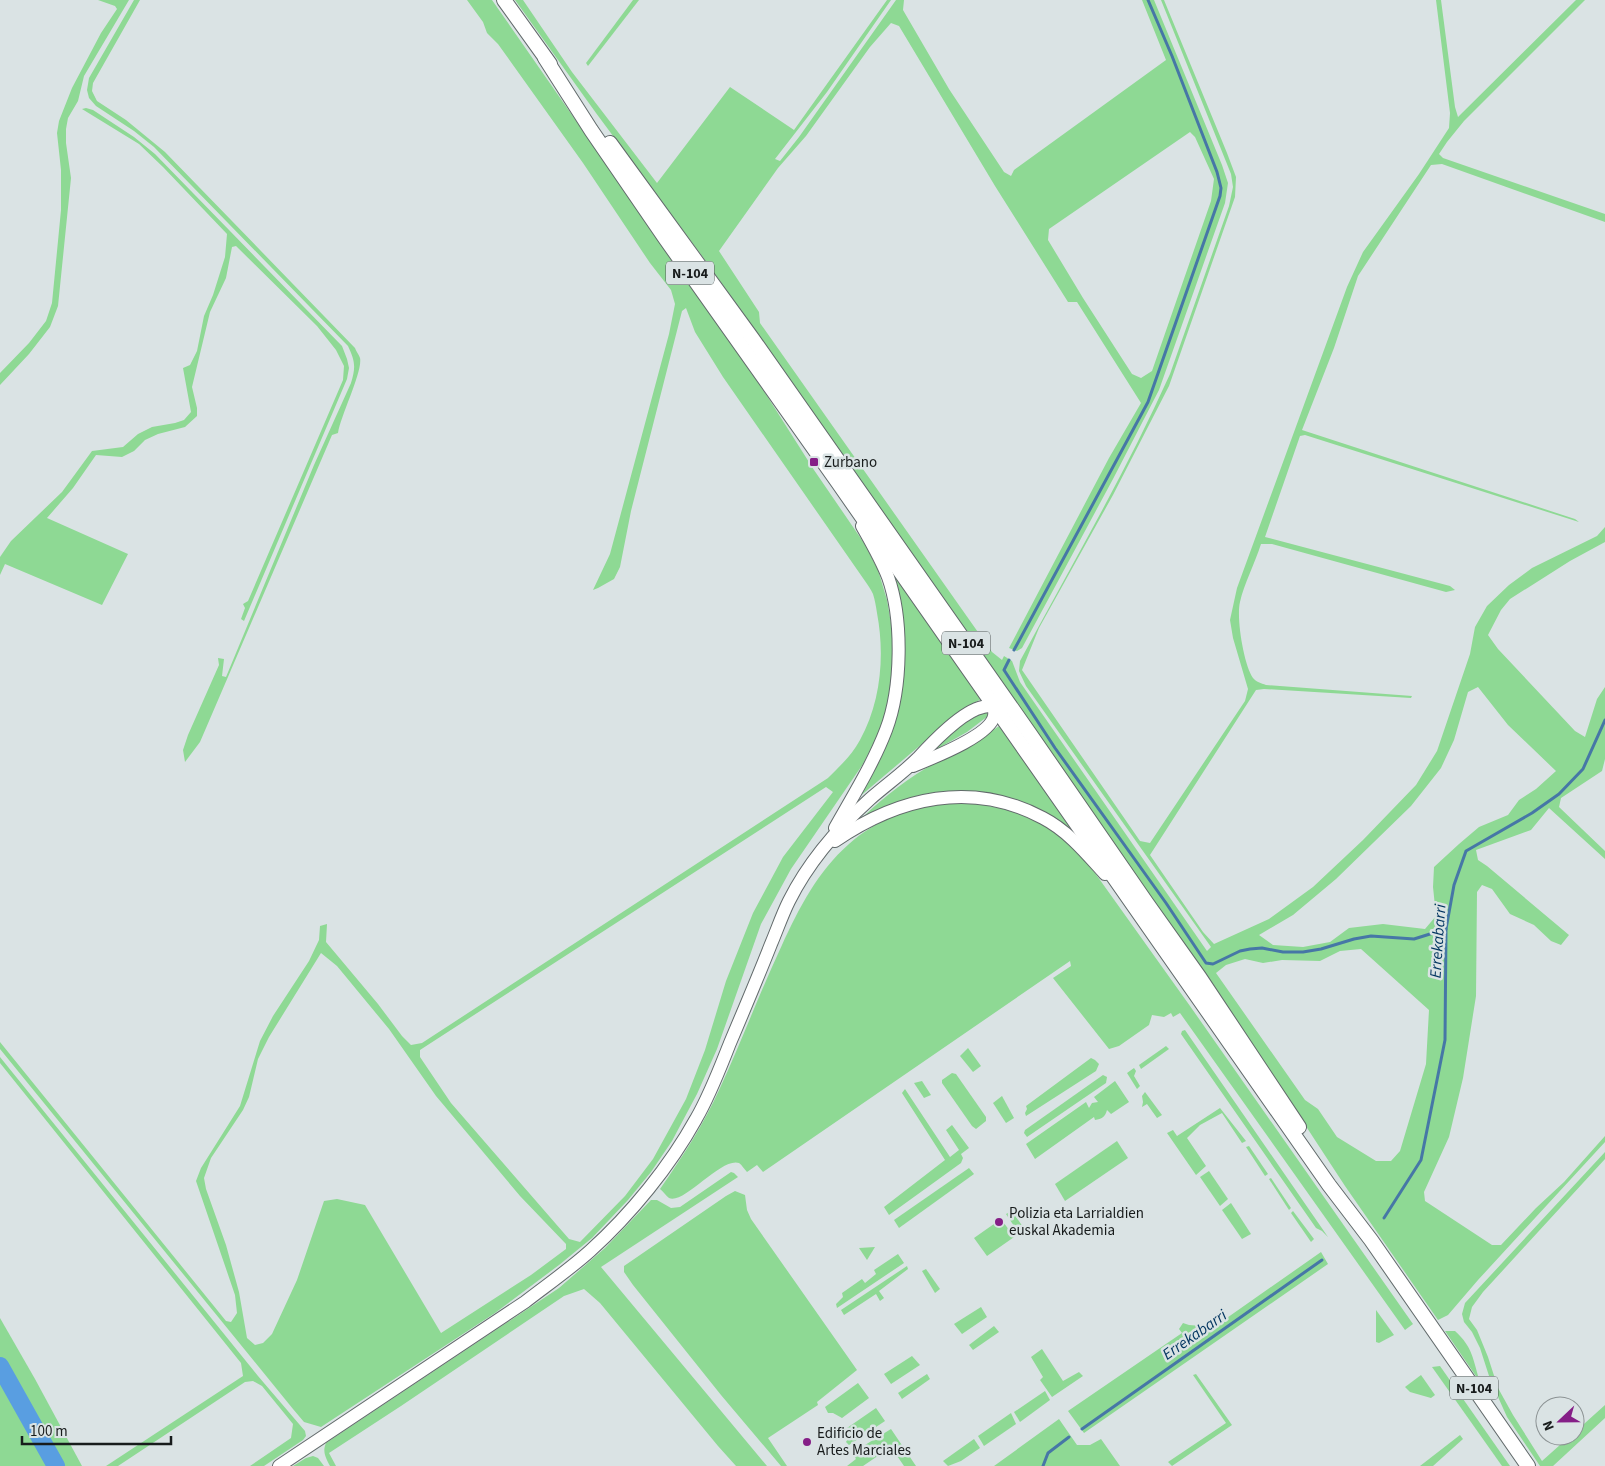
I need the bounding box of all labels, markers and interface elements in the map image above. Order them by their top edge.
road number: N-104 [666,262,714,284]
place label: Zurbano [824,452,877,473]
marker: Zurbano [808,456,820,468]
road number: N-104 [942,632,990,654]
water label: Errekabarri [1424,903,1452,979]
place label: Polizia eta Larrialdien euskal Akademia [1009,1203,1144,1241]
marker: Polizia eta Larrialdien euskal Akademia [993,1216,1005,1228]
water label: Errekabarri [1158,1304,1231,1365]
road number: N-104 [1450,1376,1498,1400]
north arrow [1535,1396,1585,1446]
scale bar [22,1414,171,1446]
text: N [1538,1417,1560,1434]
text: 100 m [30,1421,68,1442]
place label: Edificio de Artes Marciales [817,1423,911,1461]
marker: Edificio de Artes Marciales [801,1436,813,1448]

